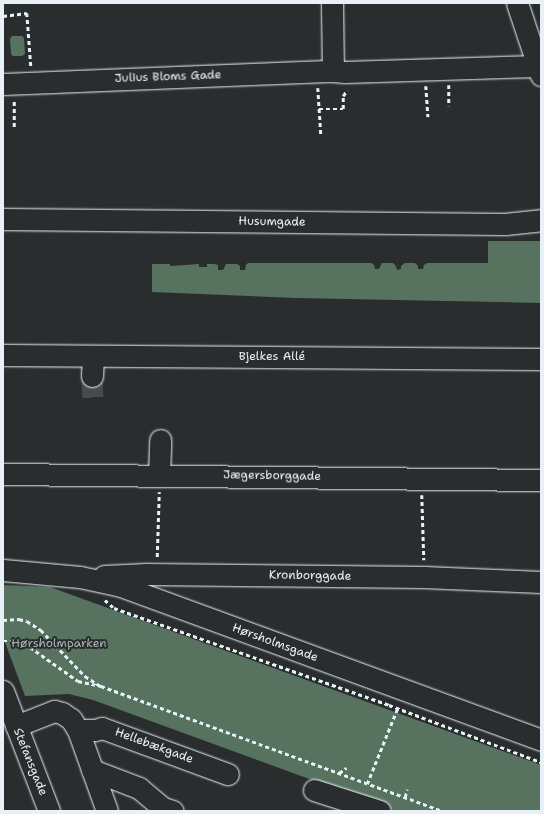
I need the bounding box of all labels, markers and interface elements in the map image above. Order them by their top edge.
street label: Julius Bloms Gade [114,68,222,86]
street label: Husumgade [238,214,306,230]
street label: Bjelkes Allé [239,350,305,364]
street label: Jægersborggade [223,468,321,484]
street label: Kronborggade [269,568,351,584]
street label: Hørsholmsgade [230,621,320,665]
park label: Hørsholmparken [11,637,107,651]
street label: Hellebækgade [113,725,195,767]
street label: Stefansgade [10,726,50,798]

